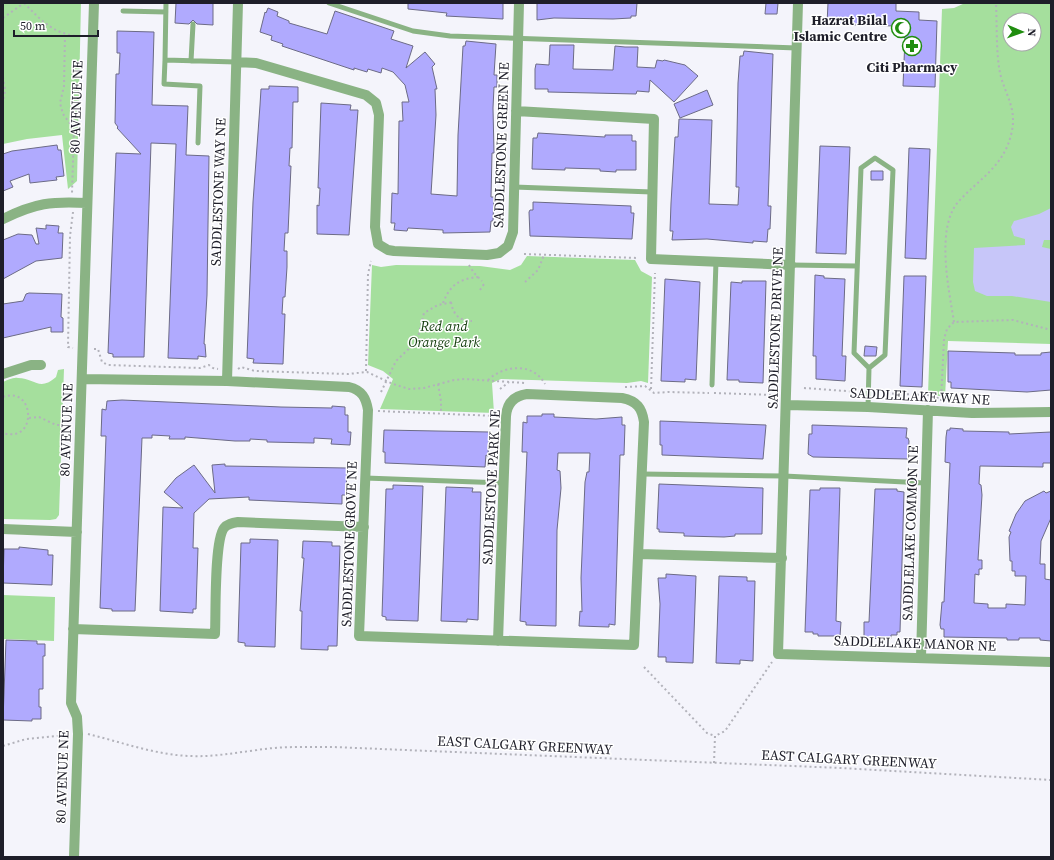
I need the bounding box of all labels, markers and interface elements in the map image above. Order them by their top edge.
place label: Hazrat Bilal Islamic Centre [793,10,887,46]
scale bar [14,12,98,38]
north arrow [1002,12,1042,52]
mosque icon: Hazrat Bilal Islamic Centre [890,17,912,39]
text: 50 m [20,18,46,34]
text: N [1024,28,1039,37]
pharmacy icon: Citi Pharmacy [901,35,923,57]
place label: Citi Pharmacy [867,57,958,77]
street label: 80 AVENUE NE [64,60,88,154]
street label: SADDLESTONE GREEN NE [488,62,514,228]
street label: SADDLESTONE WAY NE [205,118,231,266]
street label: SADDLESTONE DRIVE NE [762,247,788,409]
park label: Red and Orange Park [408,316,480,352]
street label: SADDLELAKE WAY NE [850,382,990,410]
street label: 80 AVENUE NE [54,383,78,477]
street label: SADDLESTONE PARK NE [477,409,505,565]
street label: SADDLELAKE COMMON NE [897,445,923,621]
street label: SADDLESTONE GROVE NE [336,461,362,627]
street label: SADDLELAKE MANOR NE [833,630,997,656]
street label: 80 AVENUE NE [50,730,74,824]
street label: EAST CALGARY GREENWAY [437,730,613,760]
street label: EAST CALGARY GREENWAY [761,744,937,774]

